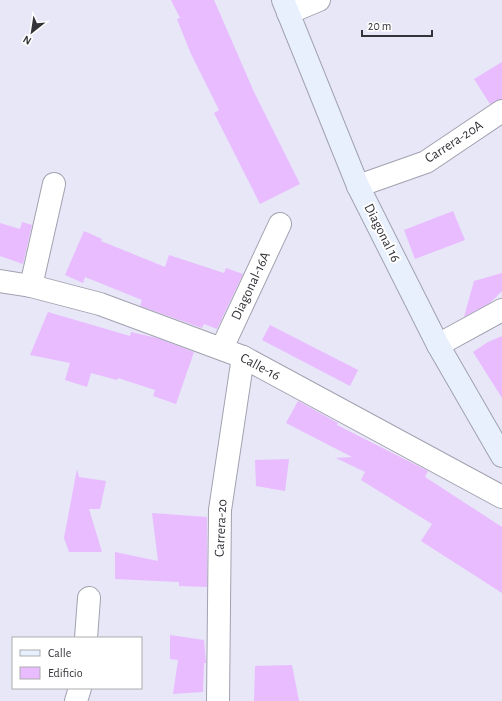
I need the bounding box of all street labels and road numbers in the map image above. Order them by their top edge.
street label: Carrera-20A [422,118,486,166]
street label: Diagonal 16 [361,202,403,264]
street label: Diagonal-16A [229,250,273,322]
street label: Calle-16 [238,351,282,383]
street label: Carrera-20 [212,499,230,557]

